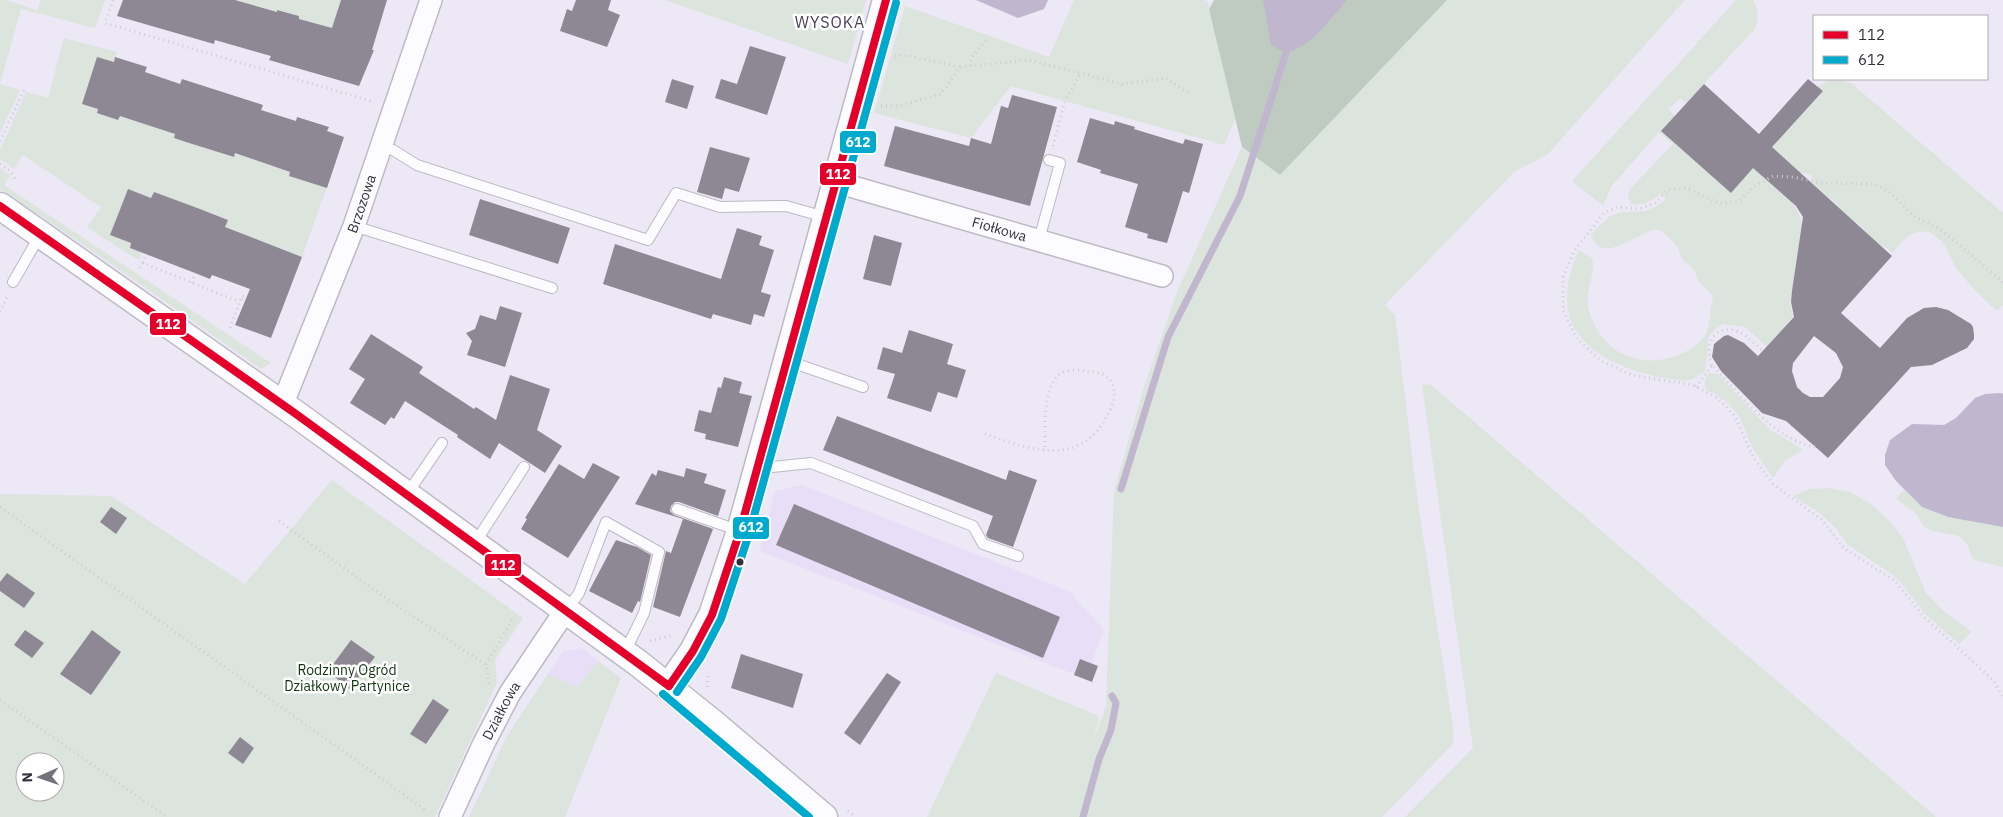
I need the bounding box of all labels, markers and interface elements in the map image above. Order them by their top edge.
district label: WYSOKA [795,12,865,32]
legend [1813,15,1988,80]
text: 112 [1858,25,1885,44]
text: 612 [1858,50,1885,69]
line badge: 612 [839,130,877,154]
text: 612 [845,133,871,151]
line badge: 112 [819,162,857,186]
text: 112 [825,165,851,183]
street label: Brzozowa [343,172,380,236]
street label: Fiołkowa [970,213,1029,246]
line badge: 112 [149,312,187,336]
text: 112 [155,315,181,333]
line badge: 612 [732,516,770,540]
text: 612 [738,518,764,536]
line badge: 112 [484,553,522,577]
text: 112 [490,556,516,574]
unlabelled marker [735,557,745,567]
park label: Rodzinny Ogród Działkowy Partynice [284,661,410,695]
street label: Działkowa [478,677,525,743]
north arrow [15,752,65,802]
text: N [18,772,36,783]

